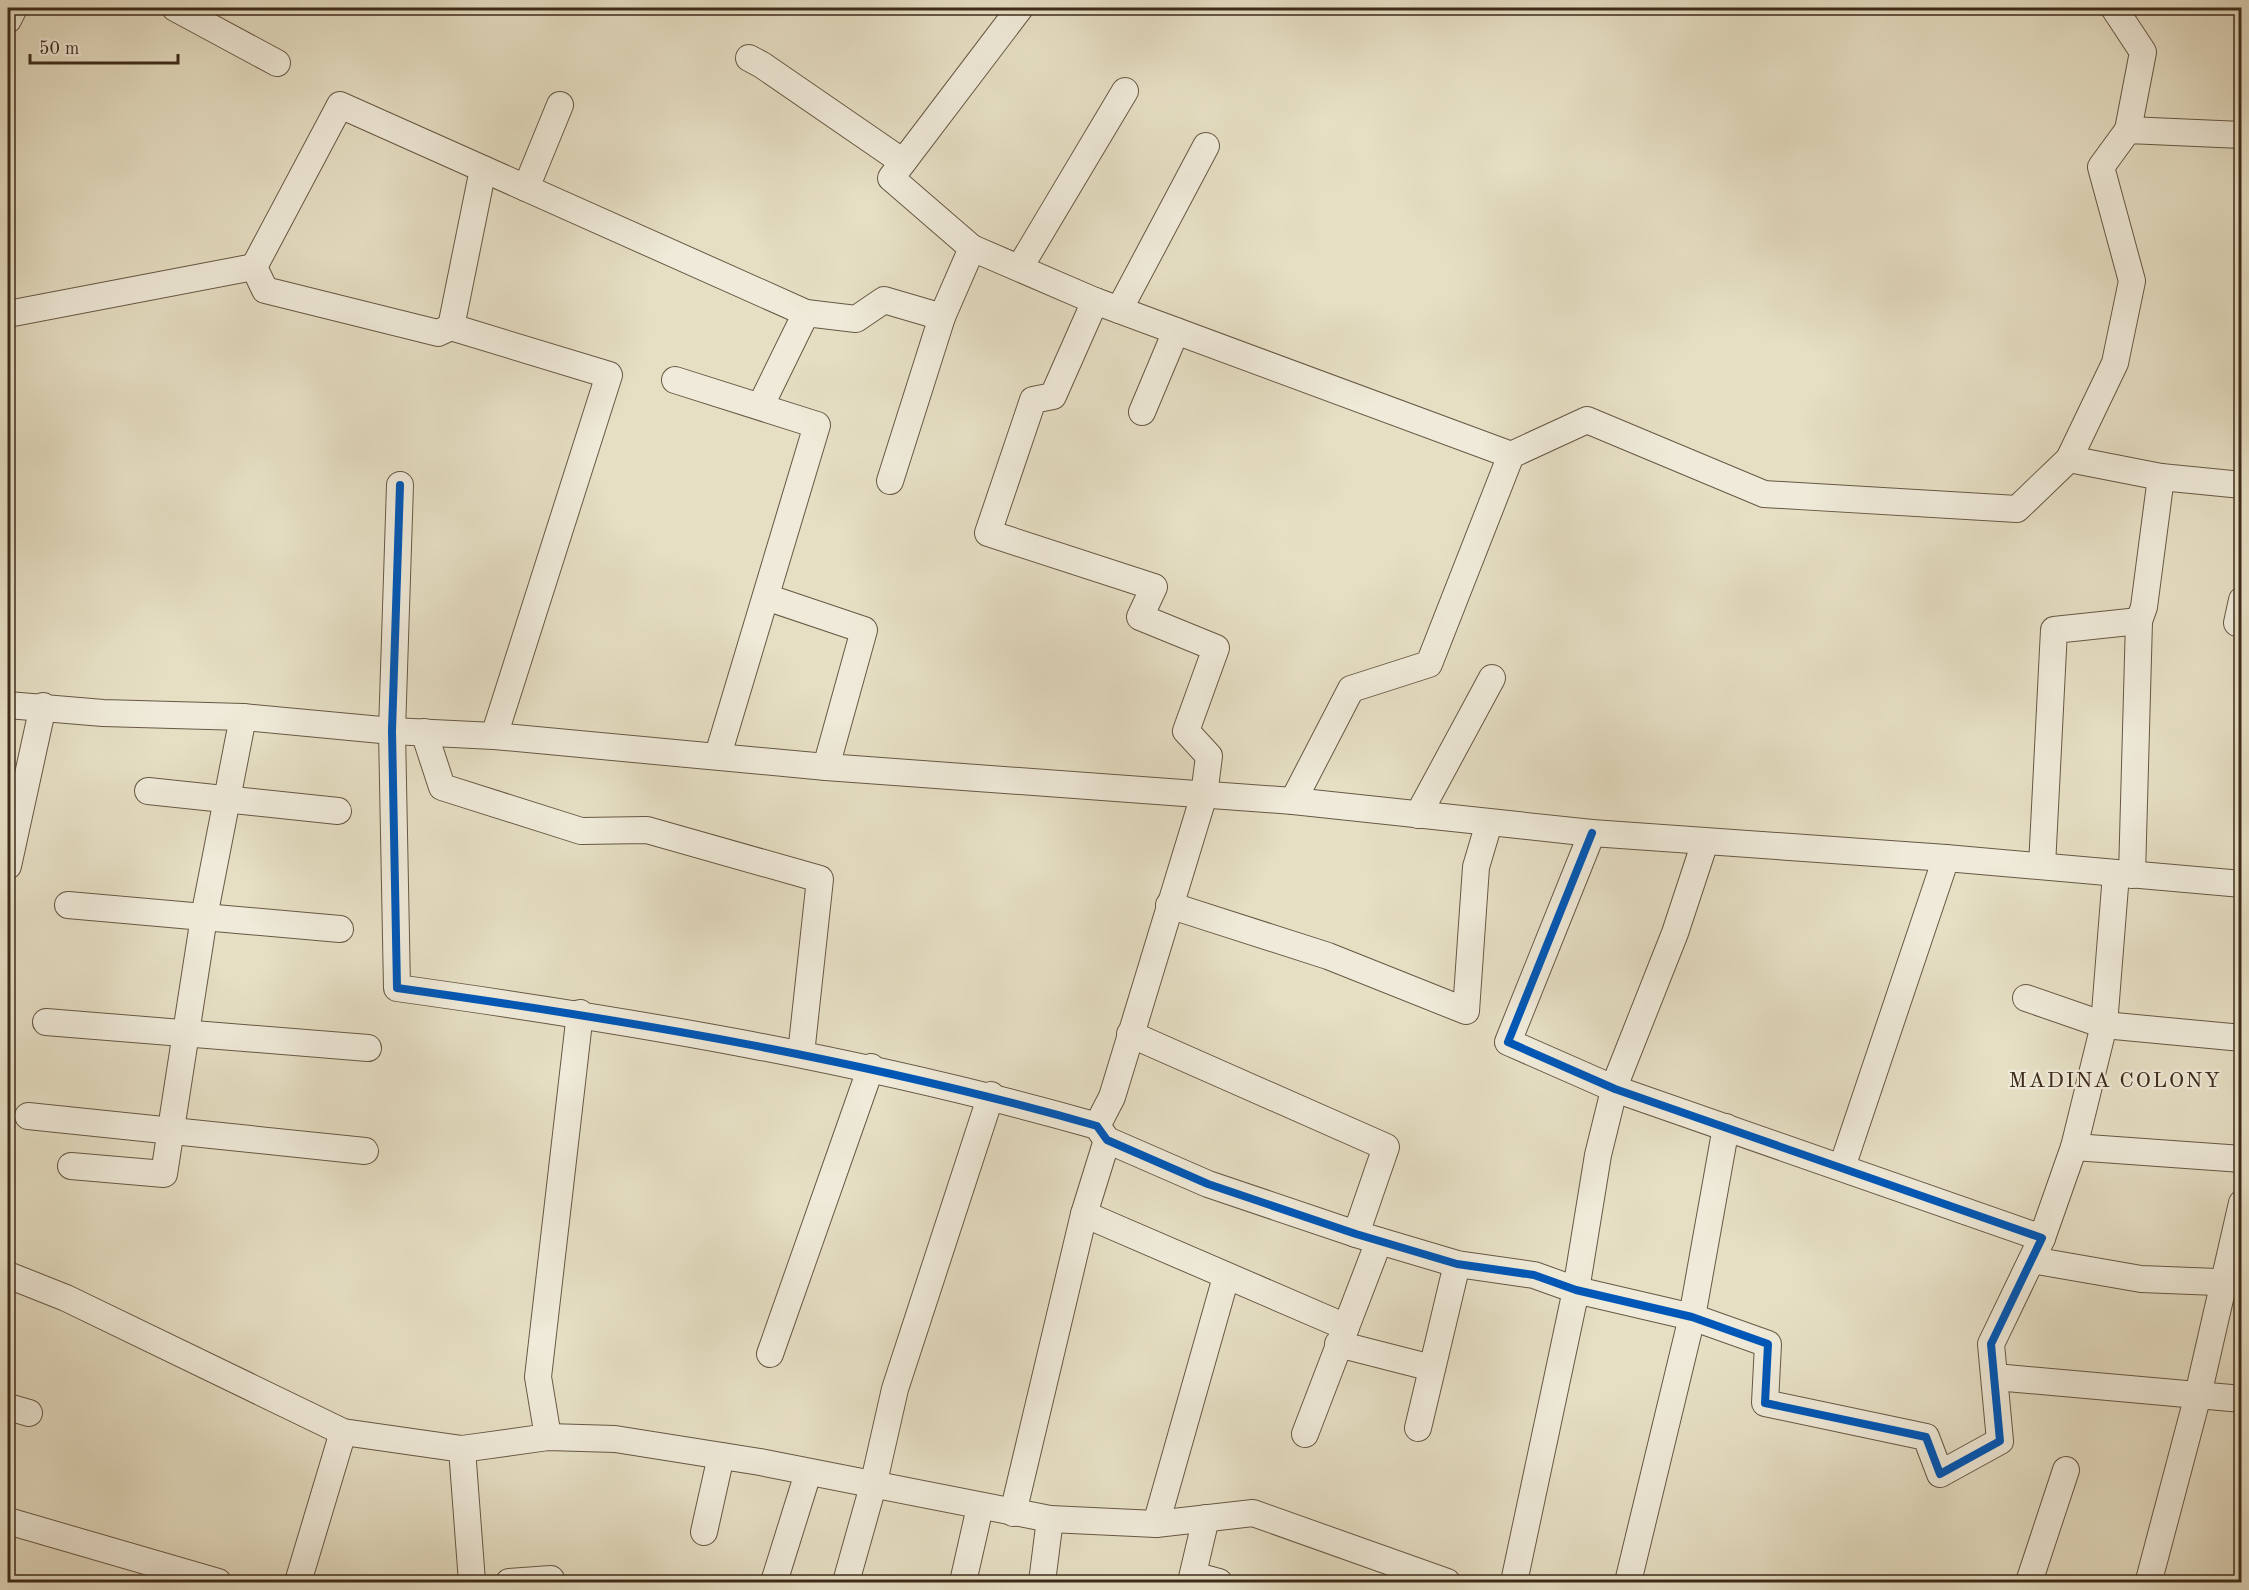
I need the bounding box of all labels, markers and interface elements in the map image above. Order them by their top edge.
scale bar [30,27,178,65]
text: 50 m [39,40,79,58]
district label: MADINA COLONY [2008,1070,2222,1092]

